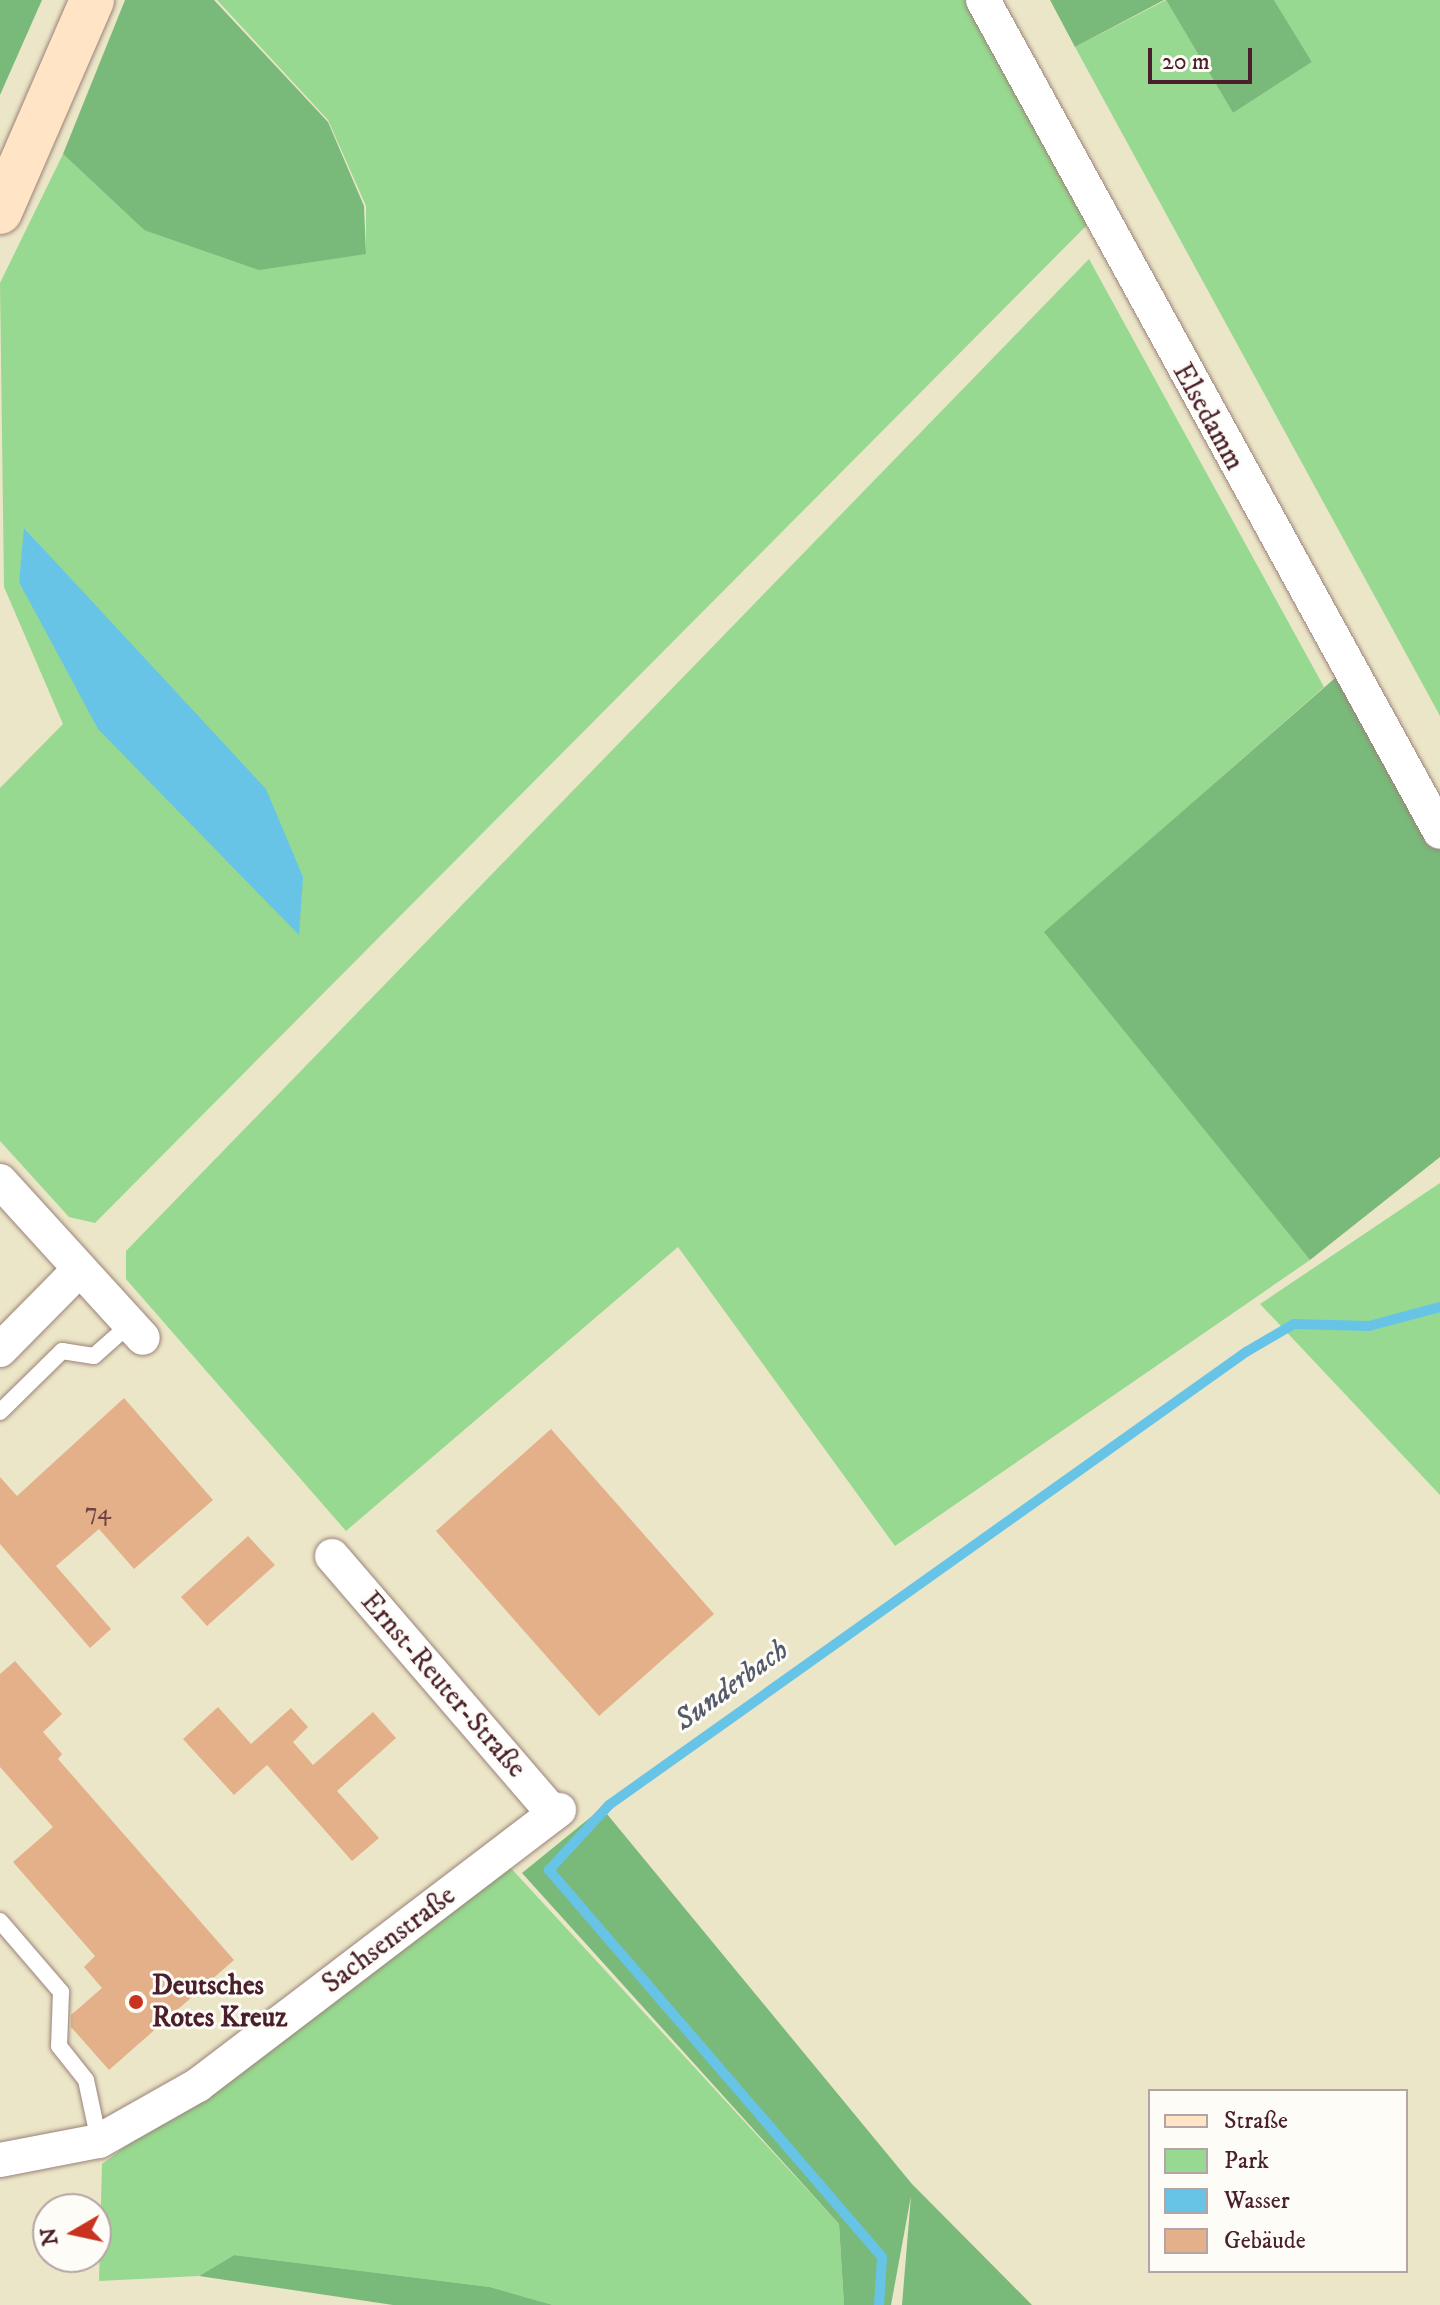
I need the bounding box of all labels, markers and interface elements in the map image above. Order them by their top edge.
scale bar [1152,32,1256,82]
text: 20 m [1162,47,1210,77]
street label: Elsedamm [1165,358,1251,476]
house number: 74 [85,1499,111,1527]
street label: Ernst-Reuter-Straße [353,1585,533,1785]
water label: Sunderbach [668,1633,796,1739]
street label: Sachsenstraße [316,1879,462,2001]
place label: Deutsches Rotes Kreuz [152,1969,287,2035]
marker: Deutsches Rotes Kreuz [127,1993,145,2011]
legend [1148,2089,1408,2273]
text: Straße [1224,2106,1288,2136]
text: Park [1224,2146,1269,2176]
text: Wasser [1224,2186,1290,2216]
north arrow [32,2193,112,2273]
text: N [35,2225,65,2248]
text: Gebäude [1224,2226,1306,2256]

